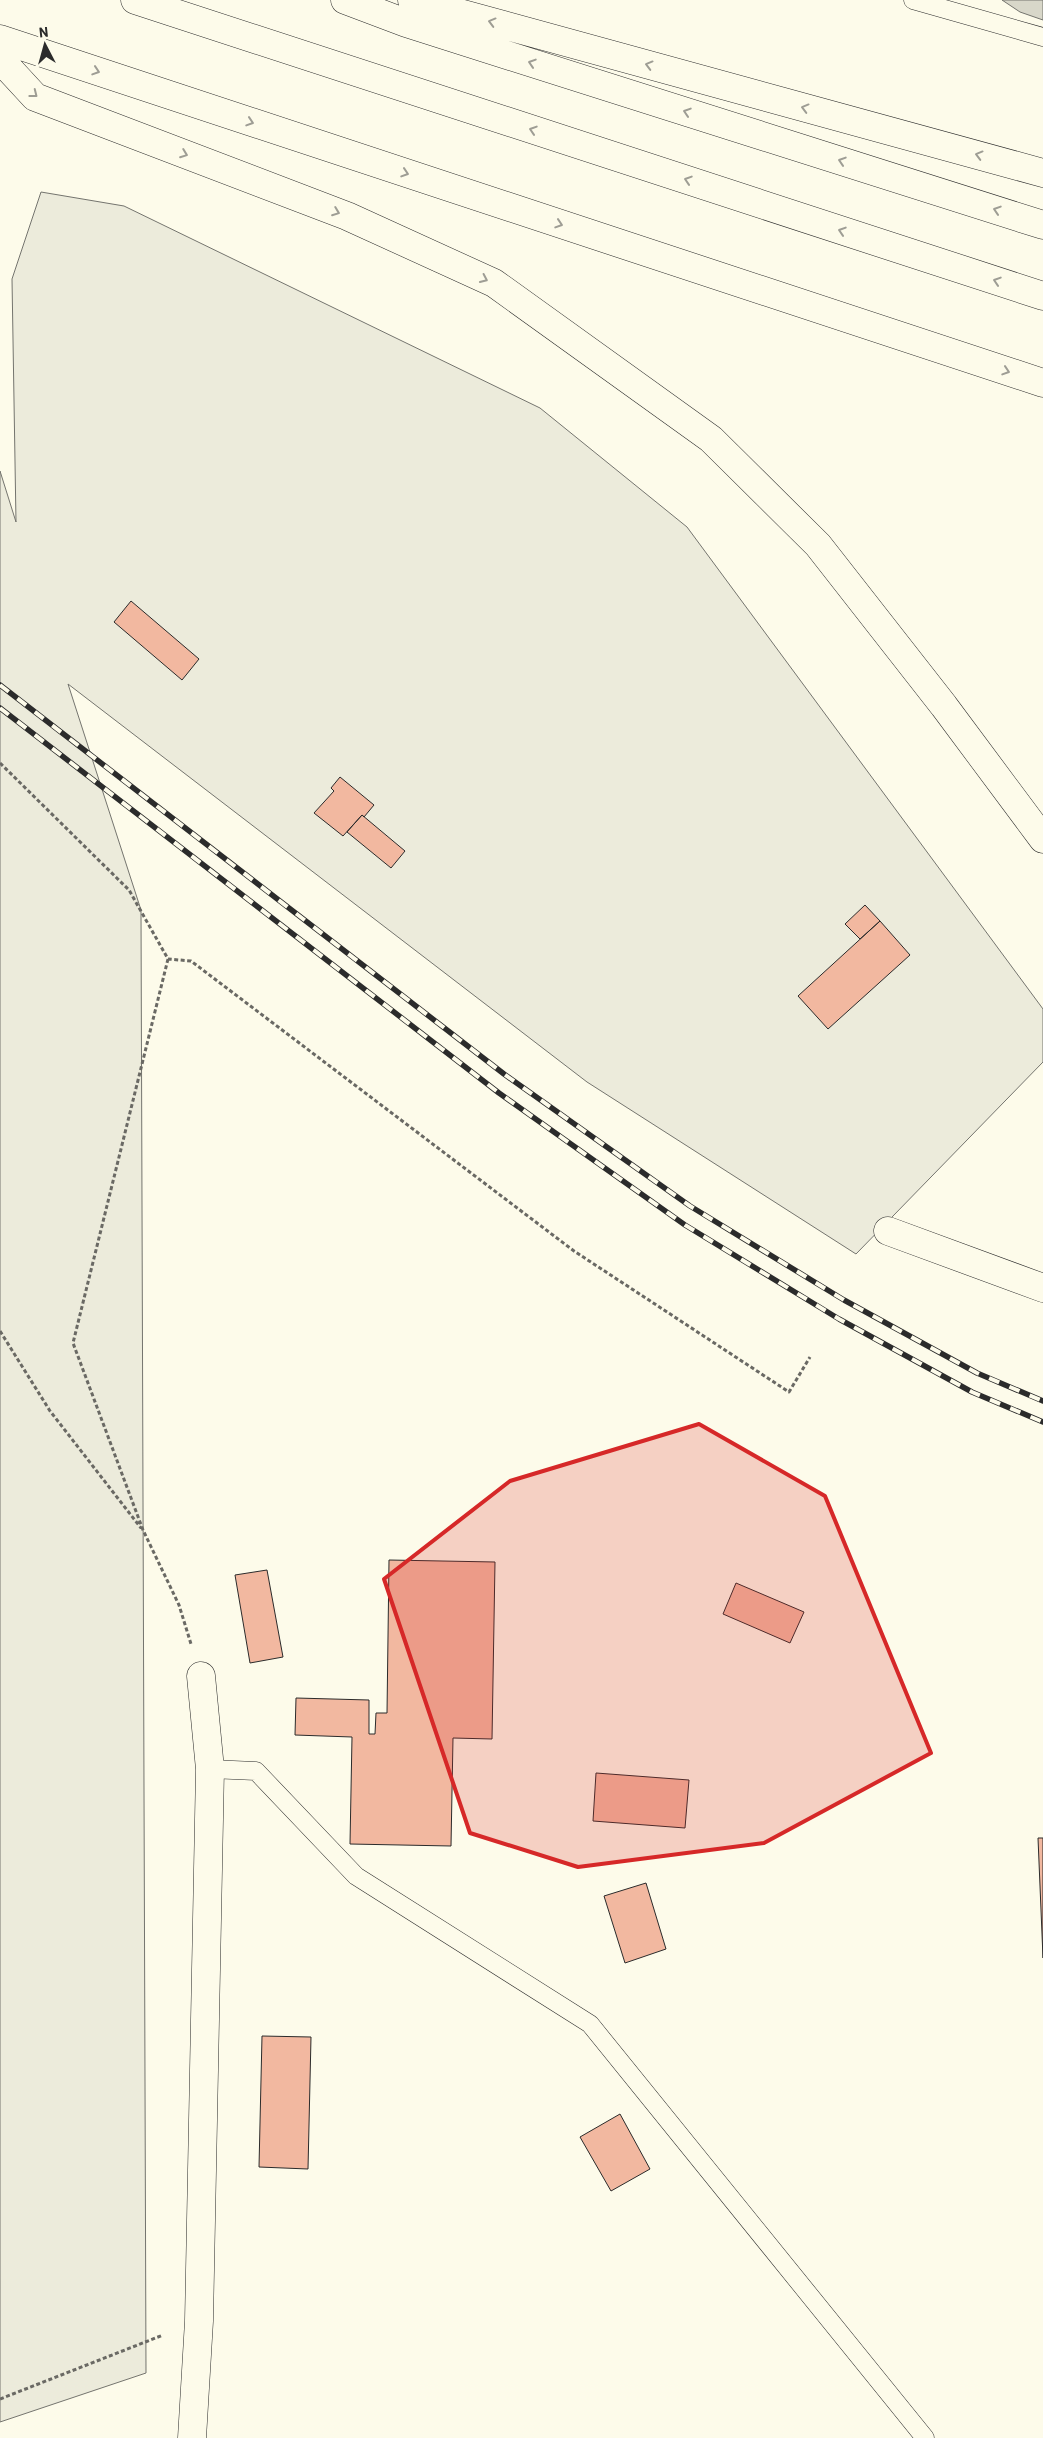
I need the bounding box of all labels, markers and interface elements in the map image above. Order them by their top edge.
one-way arrow [488,17,496,28]
north arrow [20,20,70,70]
text: N [38,23,49,41]
one-way arrow [528,58,537,68]
one-way arrow [645,60,653,70]
one-way arrow [91,65,100,75]
one-way arrow [28,88,38,97]
one-way arrow [802,103,810,113]
one-way arrow [683,107,692,117]
one-way arrow [246,116,254,126]
one-way arrow [530,126,538,136]
one-way arrow [180,148,188,158]
one-way arrow [975,150,984,161]
one-way arrow [838,157,846,167]
one-way arrow [400,167,408,177]
one-way arrow [684,176,692,186]
one-way arrow [331,206,340,216]
one-way arrow [993,206,1001,216]
one-way arrow [554,218,563,228]
one-way arrow [839,227,847,237]
one-way arrow [479,273,488,283]
one-way arrow [993,277,1001,287]
one-way arrow [1002,365,1010,375]

